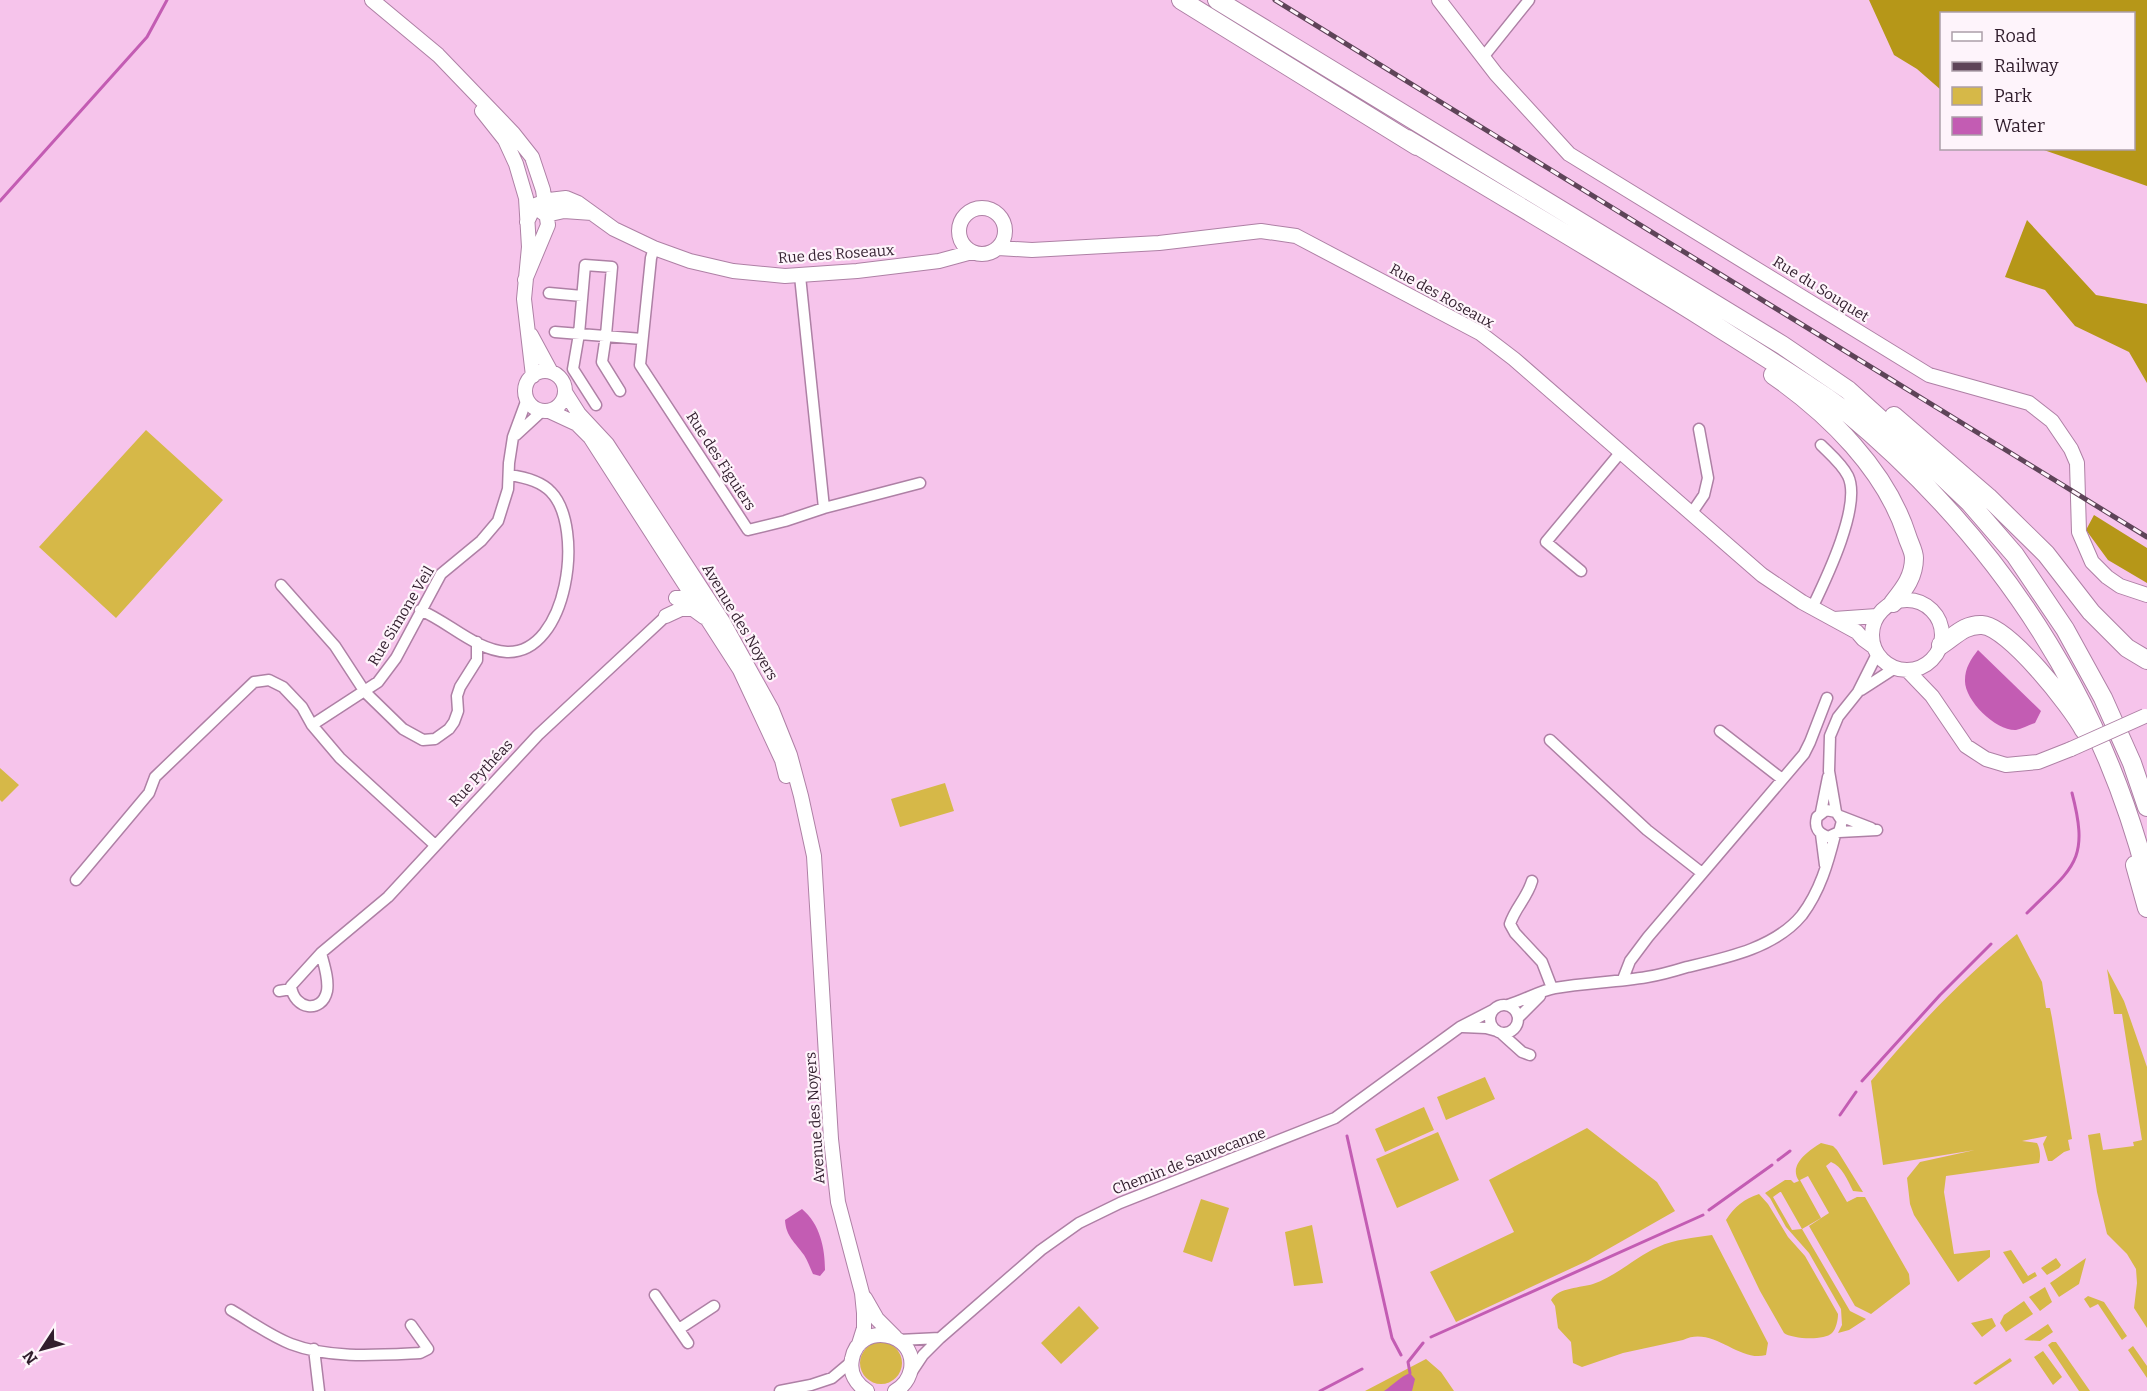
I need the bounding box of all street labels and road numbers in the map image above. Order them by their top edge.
street label: Rue des Roseaux [777,241,896,267]
street label: Rue du Souquet [1770,252,1873,326]
street label: Rue des Roseaux [1387,260,1498,332]
street label: Rue des Figuiers [682,408,760,514]
street label: Avenue des Noyers [698,561,782,683]
street label: Rue Simone Veil [364,563,438,669]
street label: Rue Pythéas [445,736,517,810]
street label: Avenue des Noyers [801,1051,829,1185]
street label: Chemin de Sauvecanne [1110,1123,1268,1199]

